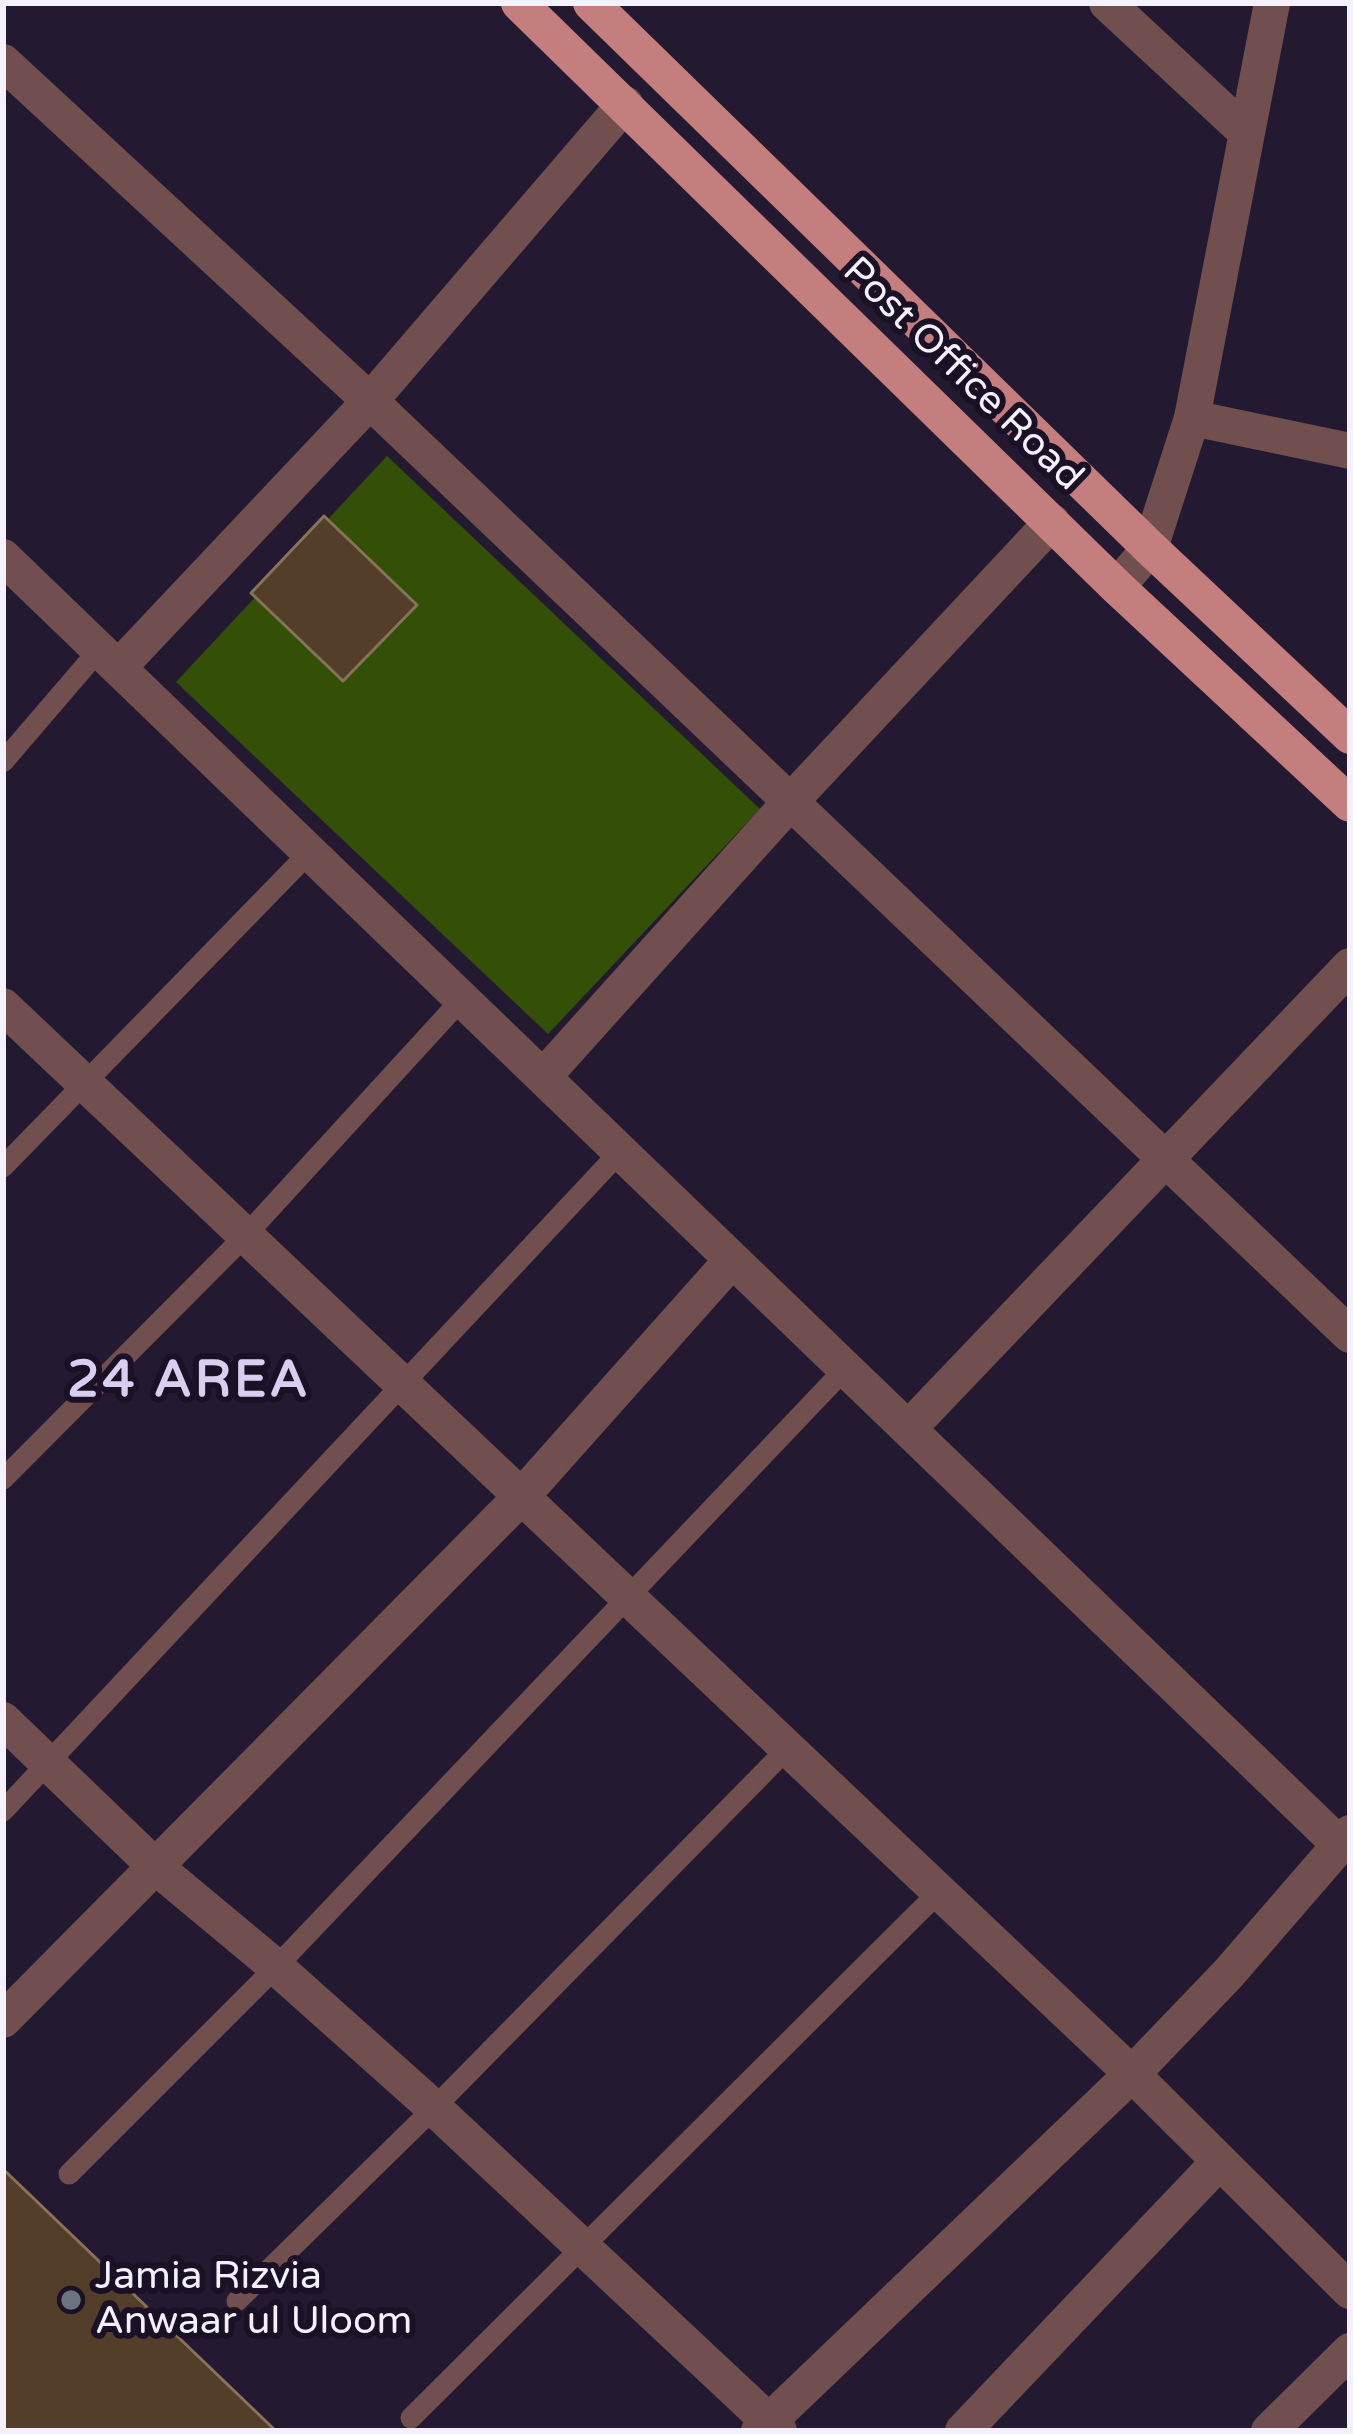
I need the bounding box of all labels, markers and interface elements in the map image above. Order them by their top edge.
street label: Post Office Road [832,249,1092,501]
district label: 24 AREA [67,1352,311,1414]
place label: Jamia Rizvia Anwaar ul Uloom [95,2255,412,2346]
marker: Jamia Rizvia Anwaar ul Uloom [58,2287,84,2313]

